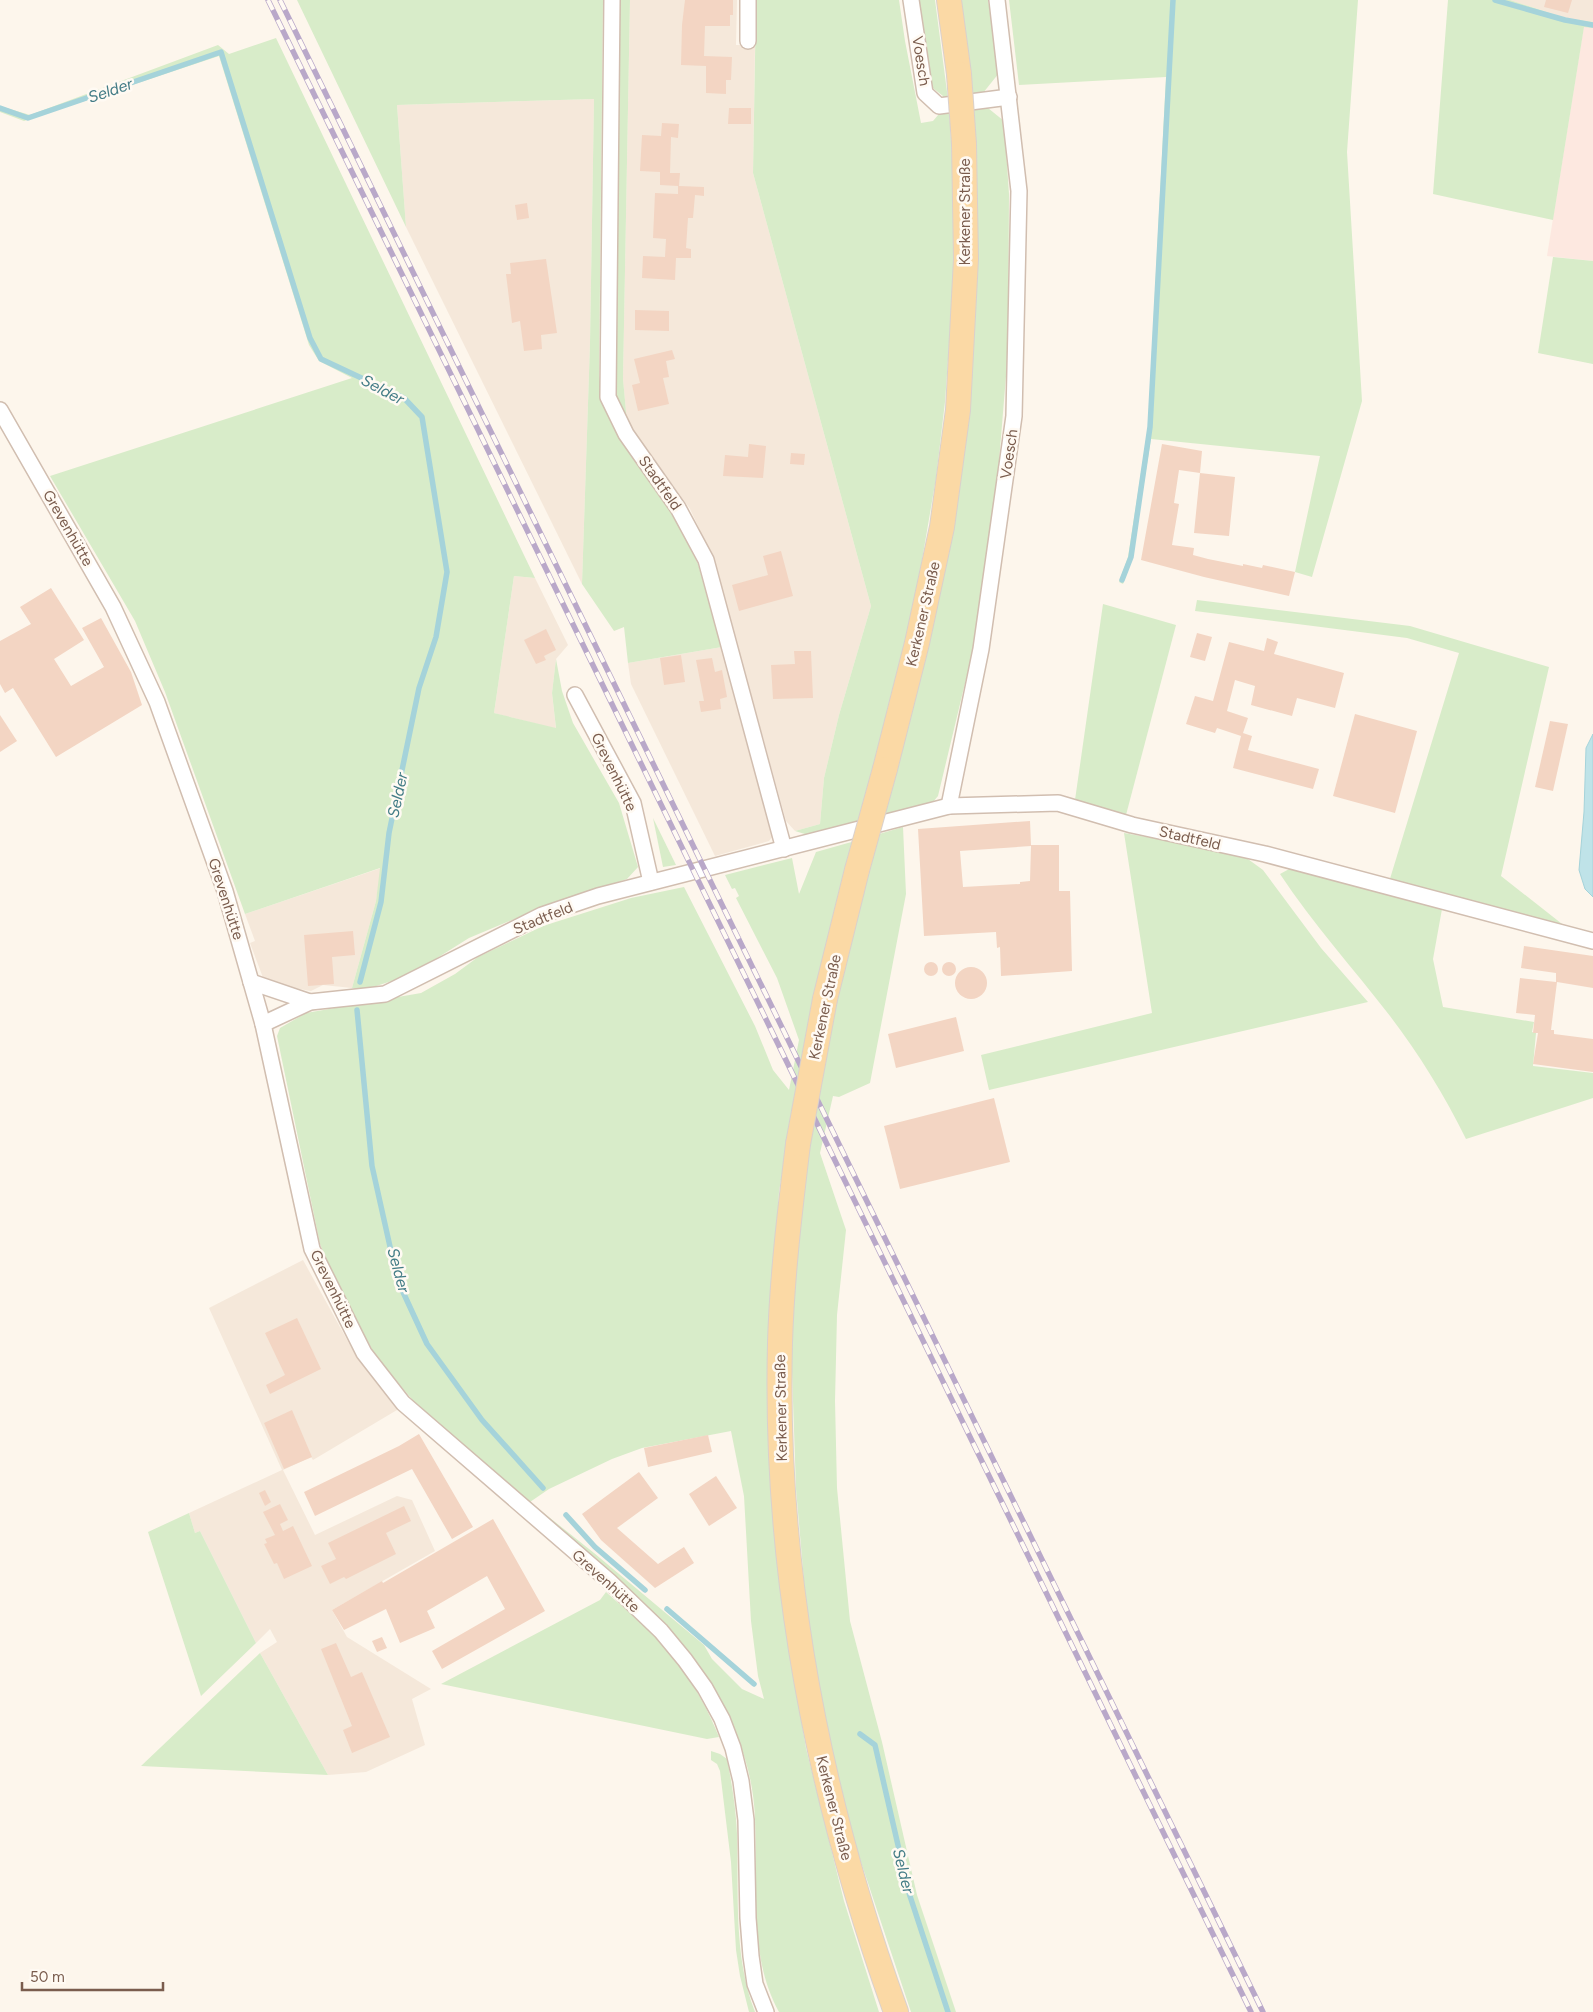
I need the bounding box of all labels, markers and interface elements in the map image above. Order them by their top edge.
street label: Voesch [908,35,934,87]
water label: Selder [85,74,135,107]
street label: Kerkener Straße [956,158,974,266]
water label: Selder [358,370,408,409]
street label: Voesch [997,428,1021,480]
street label: Stadtfeld [635,452,685,514]
street label: Grevenhütte [39,487,97,569]
street label: Kerkener Straße [902,560,944,668]
street label: Grevenhütte [587,730,641,814]
water label: Selder [383,770,412,819]
street label: Stadtfeld [1157,822,1223,854]
street label: Grevenhütte [204,856,248,942]
street label: Stadtfeld [511,898,575,938]
street label: Kerkener Straße [805,953,845,1061]
water label: Selder [383,1246,414,1295]
street label: Grevenhütte [306,1247,360,1331]
street label: Kerkener Straße [771,1354,791,1462]
street label: Grevenhütte [568,1546,644,1616]
street label: Kerkener Straße [812,1754,856,1862]
water label: Selder [889,1847,918,1896]
scale bar [22,1960,164,1992]
text: 50 m [30,1968,65,1986]

